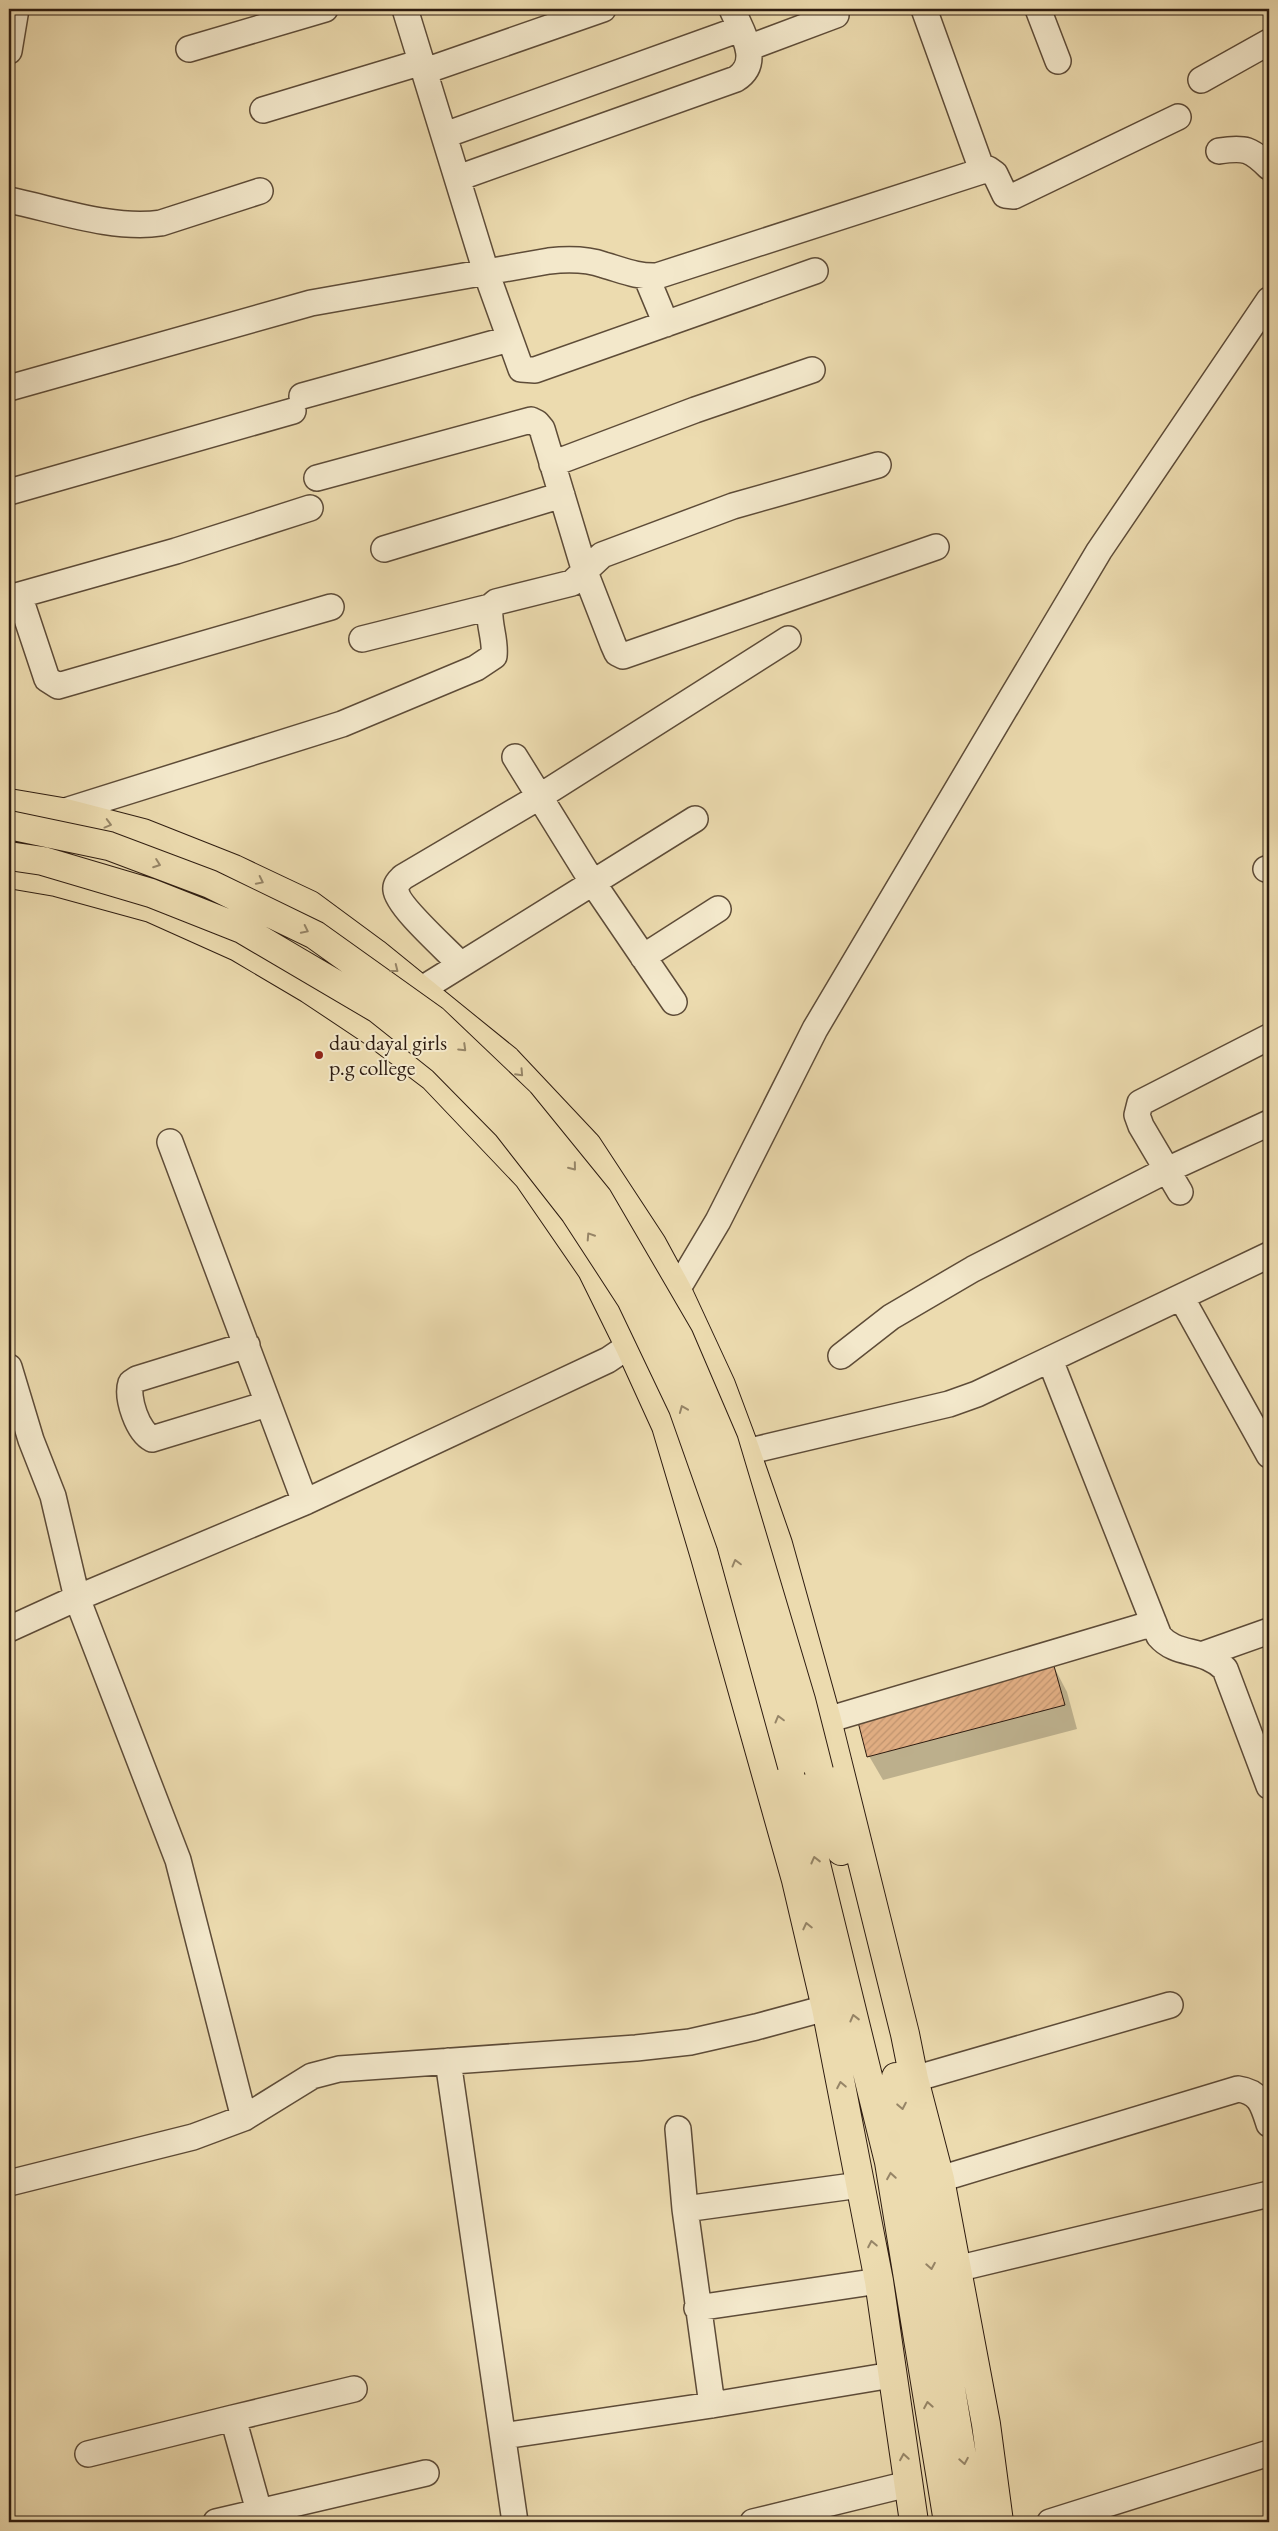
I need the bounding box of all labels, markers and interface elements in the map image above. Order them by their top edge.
one-way arrow [103,818,112,829]
one-way arrow [152,858,161,868]
one-way arrow [254,875,263,885]
one-way arrow [300,924,309,934]
one-way arrow [390,963,399,972]
place label: dau dayal girls p.g college [329,1028,447,1082]
one-way arrow [458,1042,467,1051]
marker: dau dayal girls p.g college [313,1049,325,1061]
one-way arrow [514,1068,523,1077]
one-way arrow [567,1162,576,1171]
one-way arrow [587,1232,596,1241]
one-way arrow [679,1405,689,1414]
one-way arrow [731,1558,742,1567]
one-way arrow [774,1715,785,1724]
one-way arrow [810,1855,821,1864]
one-way arrow [802,1921,813,1930]
one-way arrow [849,2013,860,2022]
one-way arrow [836,2080,846,2089]
one-way arrow [896,2102,907,2111]
one-way arrow [887,2171,897,2180]
one-way arrow [867,2240,878,2249]
one-way arrow [925,2262,935,2271]
one-way arrow [924,2401,934,2410]
one-way arrow [900,2452,910,2461]
one-way arrow [959,2457,969,2465]

